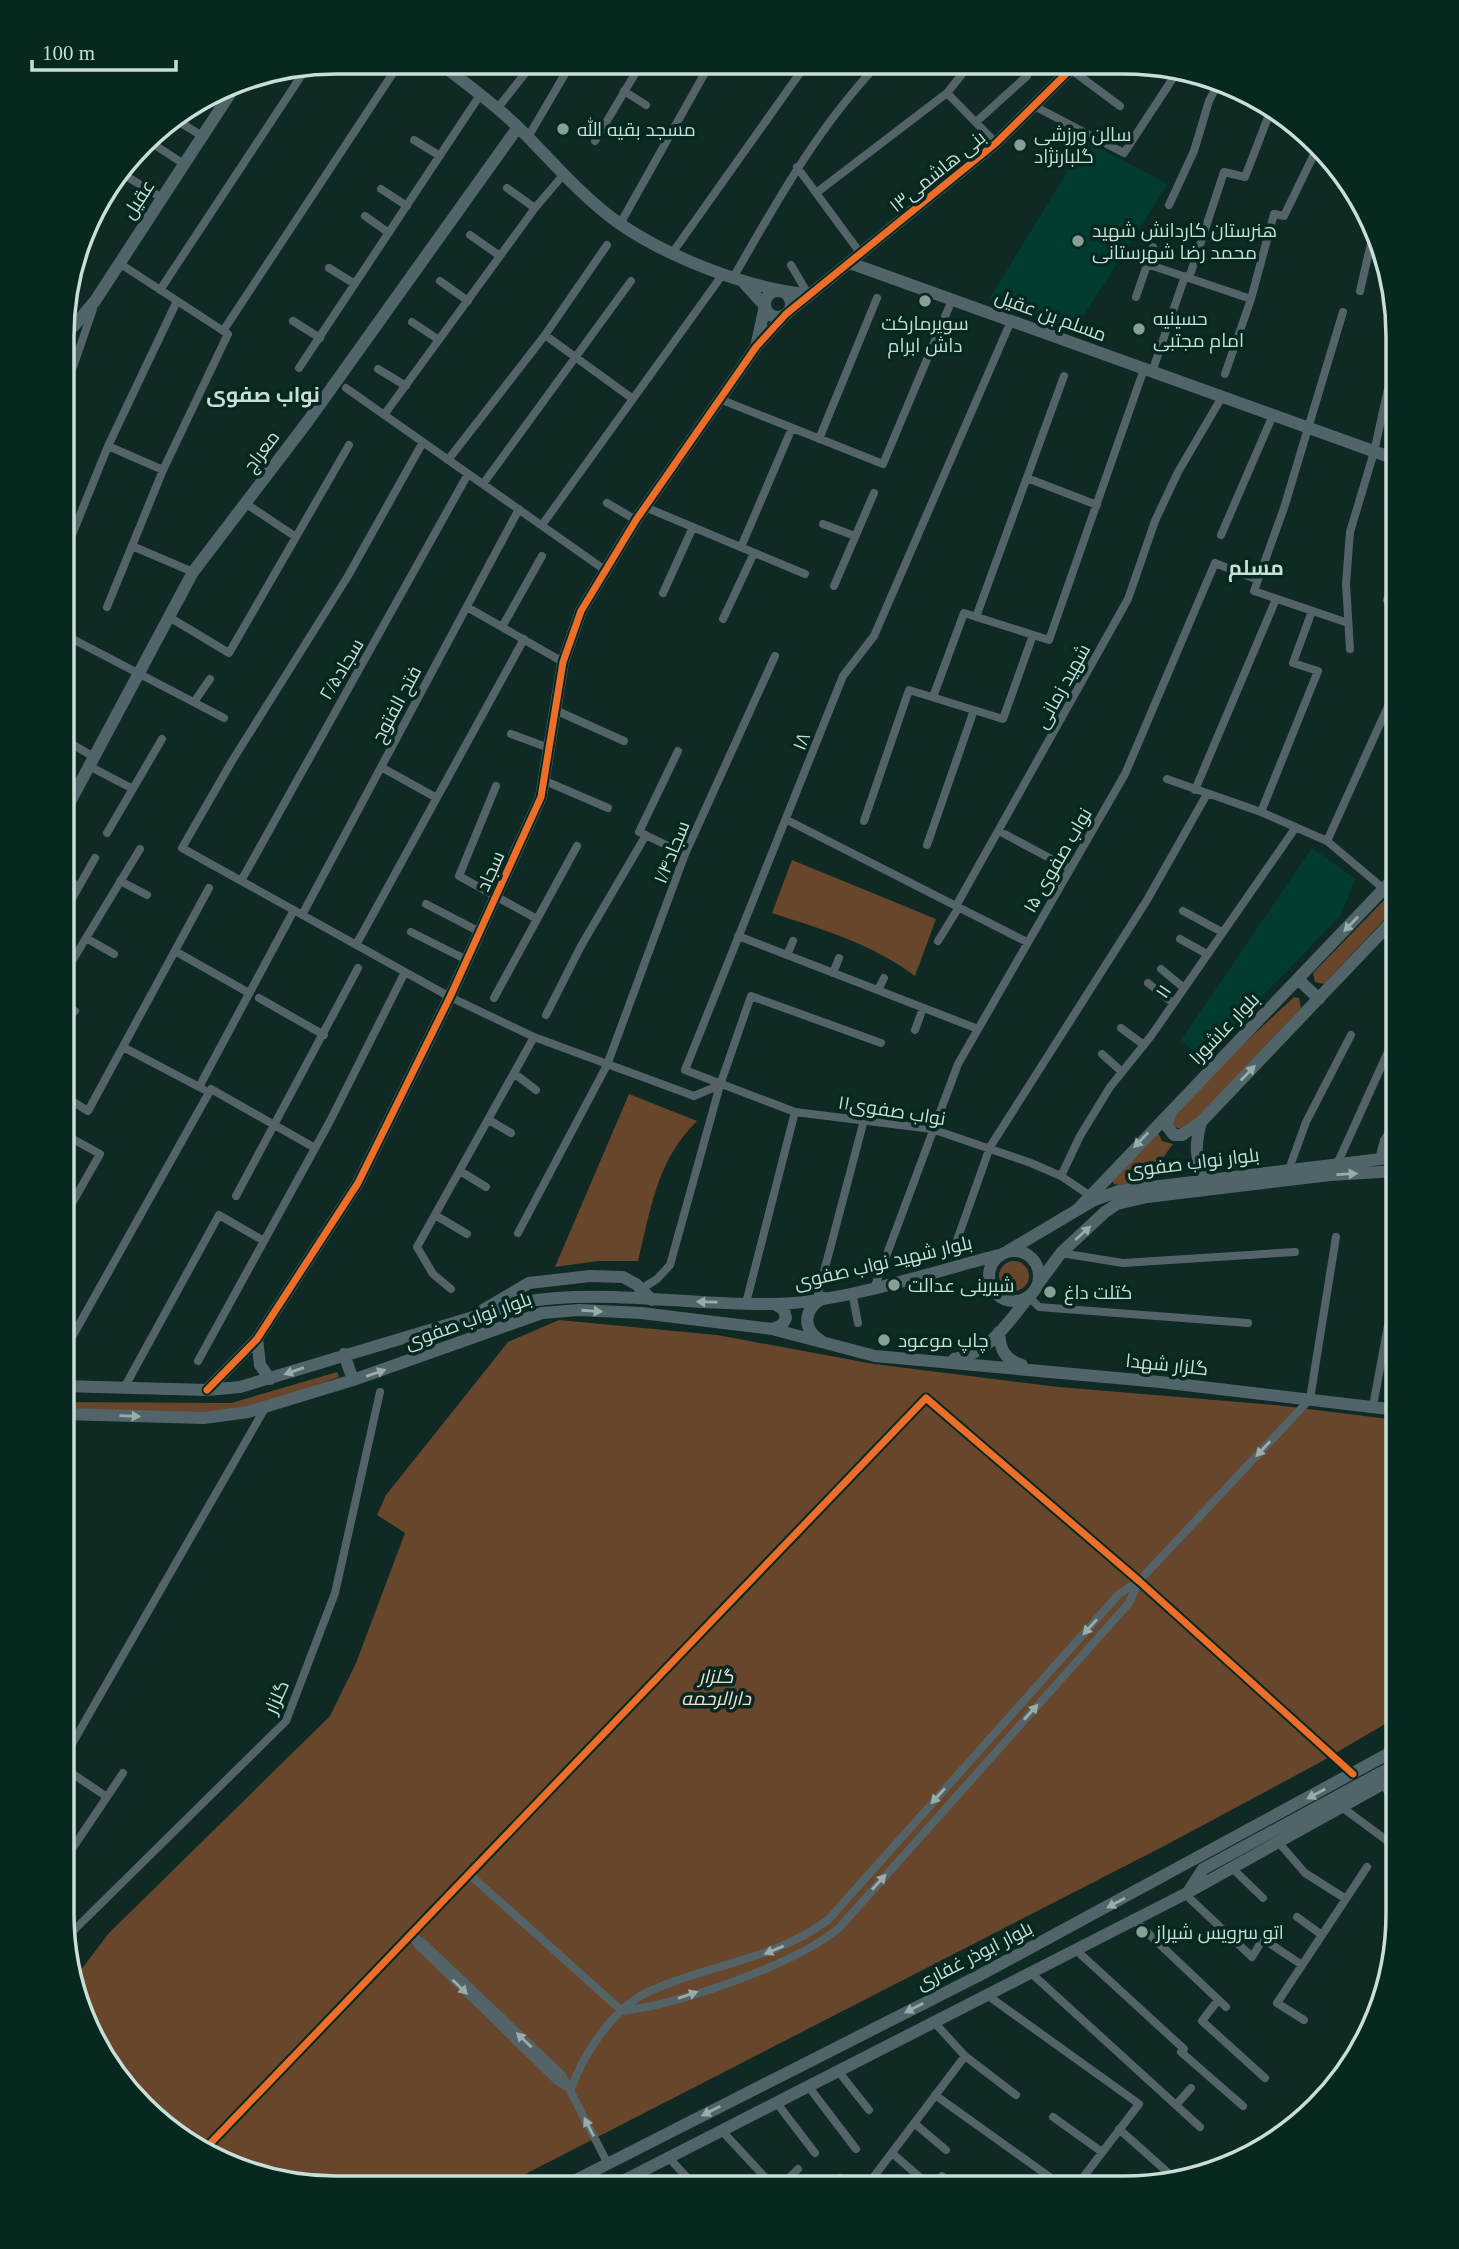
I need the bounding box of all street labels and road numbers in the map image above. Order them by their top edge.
street label: بنی هاشمی۱۳ [885,126,990,217]
street label: عقیل [118,176,160,223]
street label: مسلم بن عقیل [991,286,1109,348]
street label: معراج [239,427,286,478]
street label: ۲/۵سجاد [315,635,368,704]
street label: شهید زمانی [1031,640,1095,733]
street label: فتح الفتوح [367,662,428,748]
street label: ۱۸ [788,729,815,753]
street label: نواب صفوی ۱۵ [1019,804,1097,917]
street label: ۱/۴سجاد [649,818,694,887]
street label: سجاد [472,848,509,895]
street label: ۱۱ [1151,981,1175,1002]
street label: بلوار عاشورا [1185,989,1264,1069]
street label: ۱۱نواب صفوی [837,1092,947,1130]
street label: بلوار نواب صفوی [1126,1144,1261,1182]
street label: بلوار شهید نواب صفوی [792,1232,974,1294]
street label: بلوار نواب صفوی [402,1288,535,1354]
street label: گلزار شهدا [1125,1350,1209,1380]
street label: گلزار [259,1677,294,1719]
street label: بلوار ابوذر غفاری [912,1917,1036,1995]

